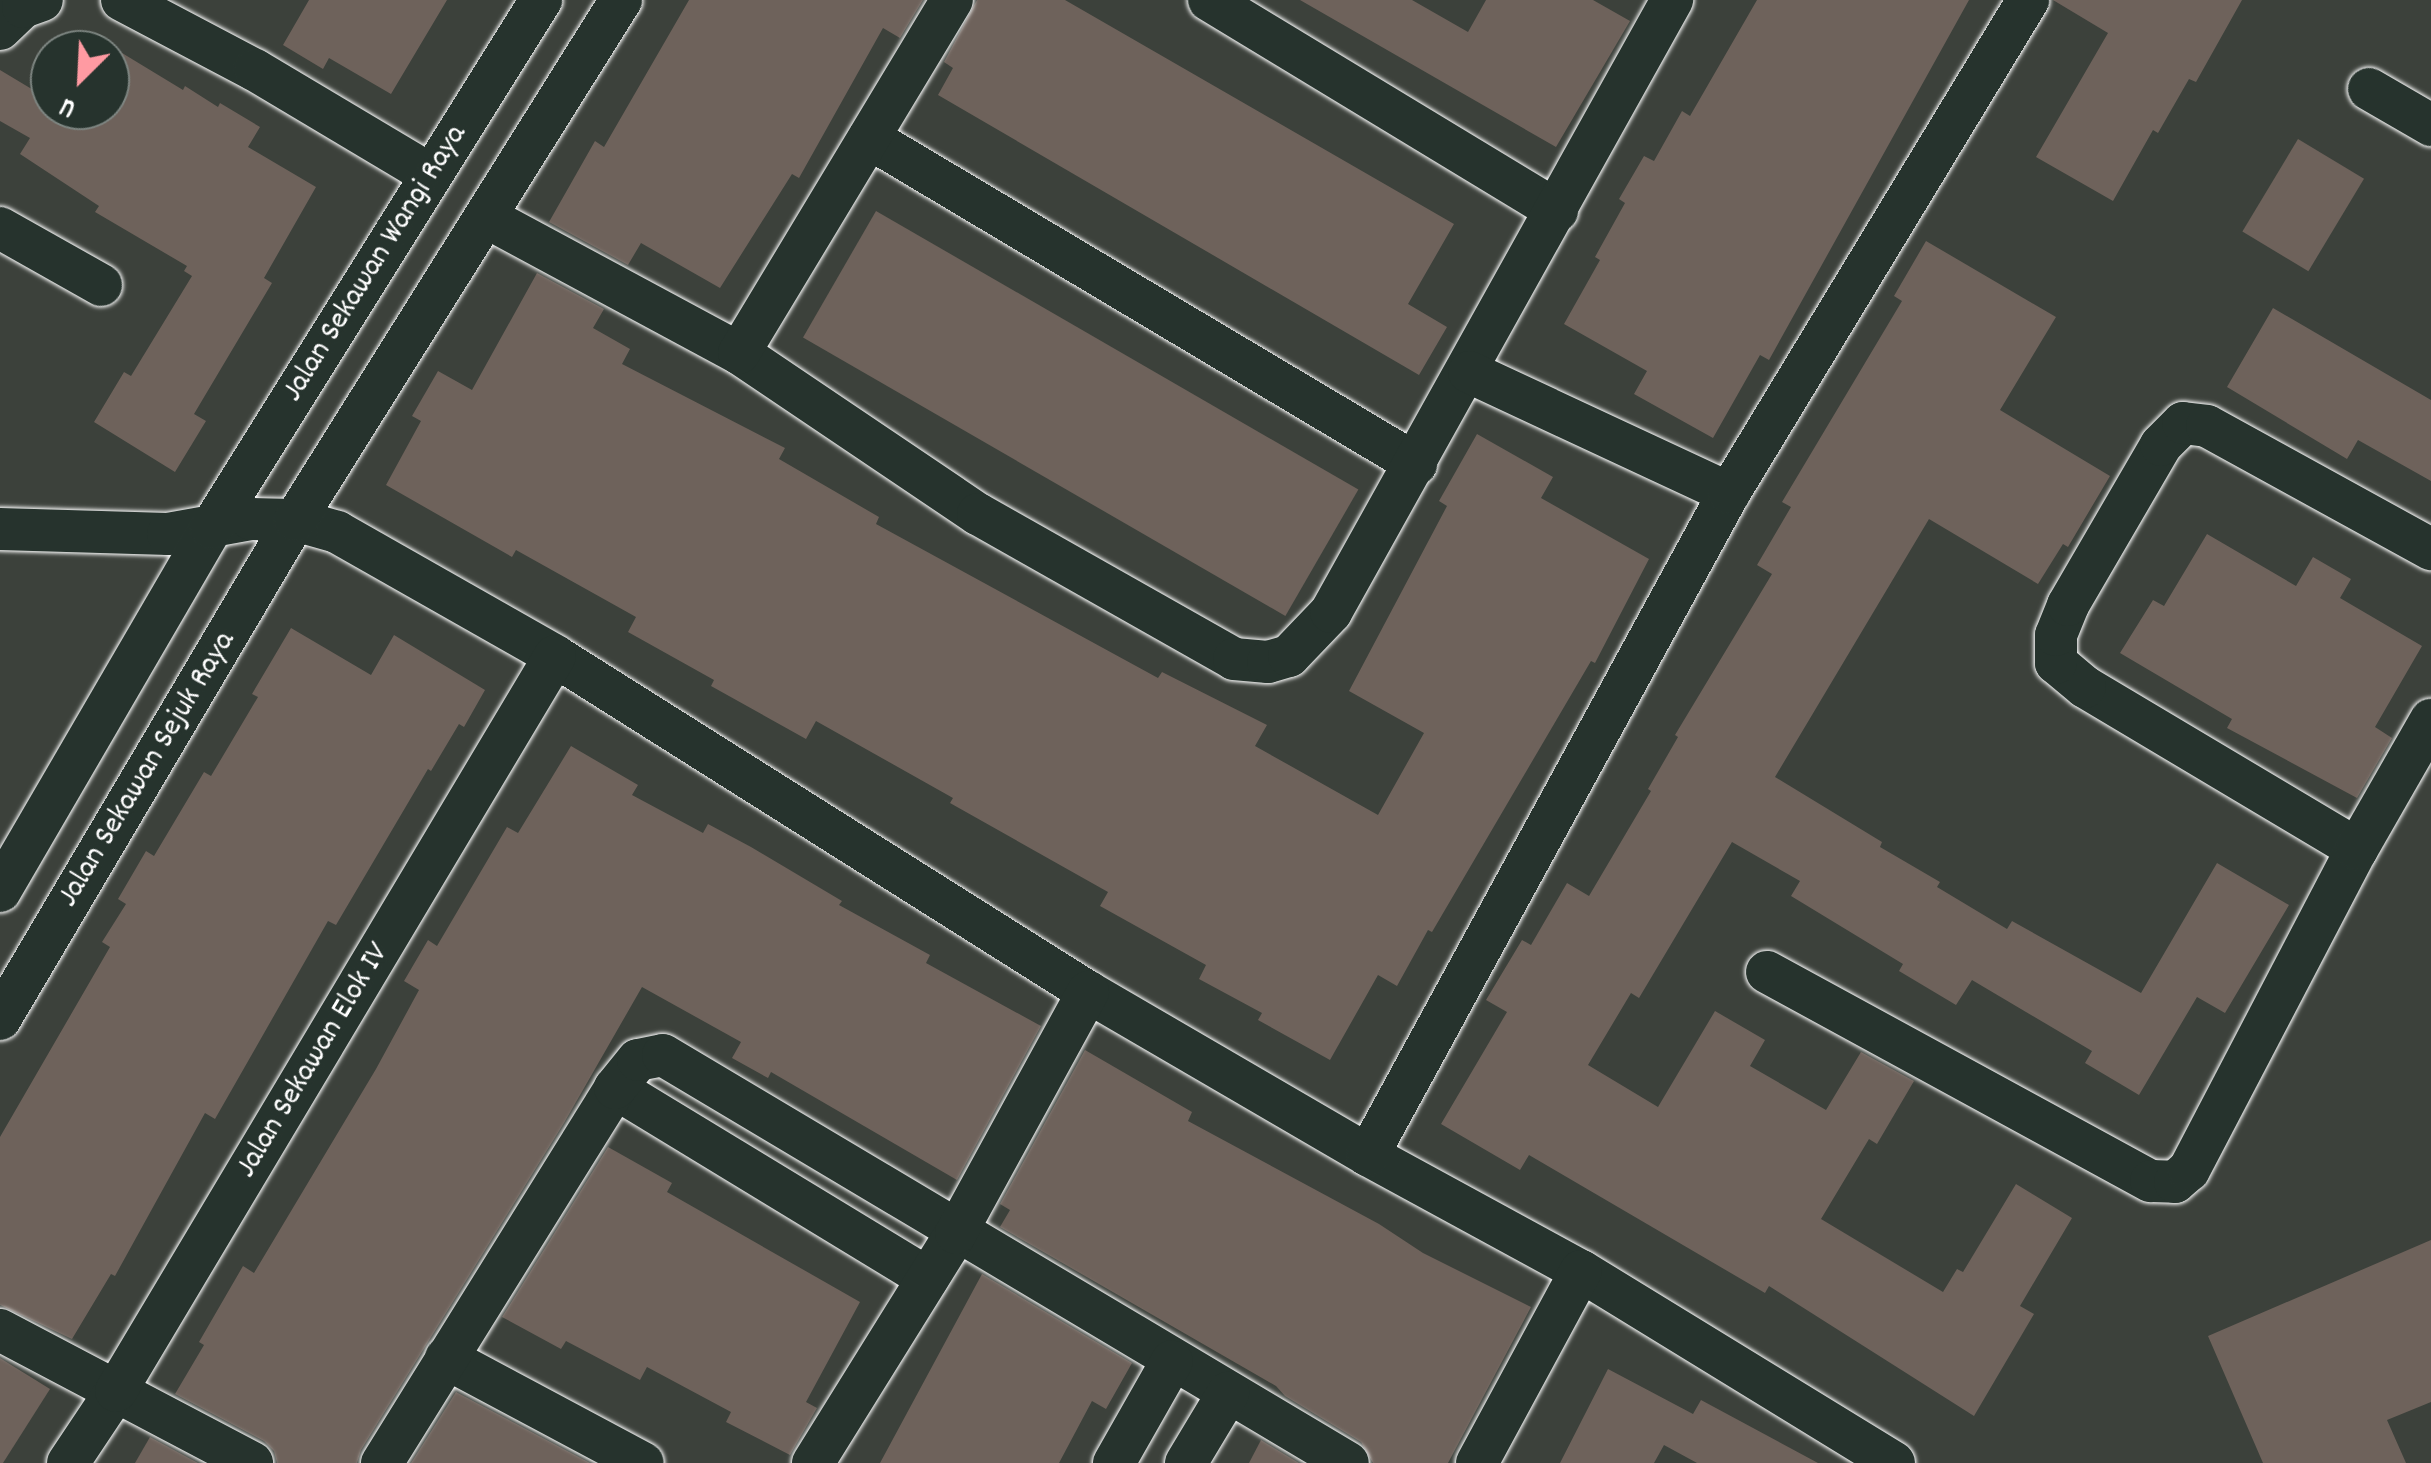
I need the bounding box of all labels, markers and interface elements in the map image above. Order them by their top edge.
north arrow [30,30,130,130]
text: U [54,85,83,127]
street label: Jalan Sekawan Wangi Raya [275,118,477,410]
street label: Jalan Sekawan Sejuk Raya [50,625,246,915]
street label: Jalan Sekawan Elok IV [229,936,399,1186]

